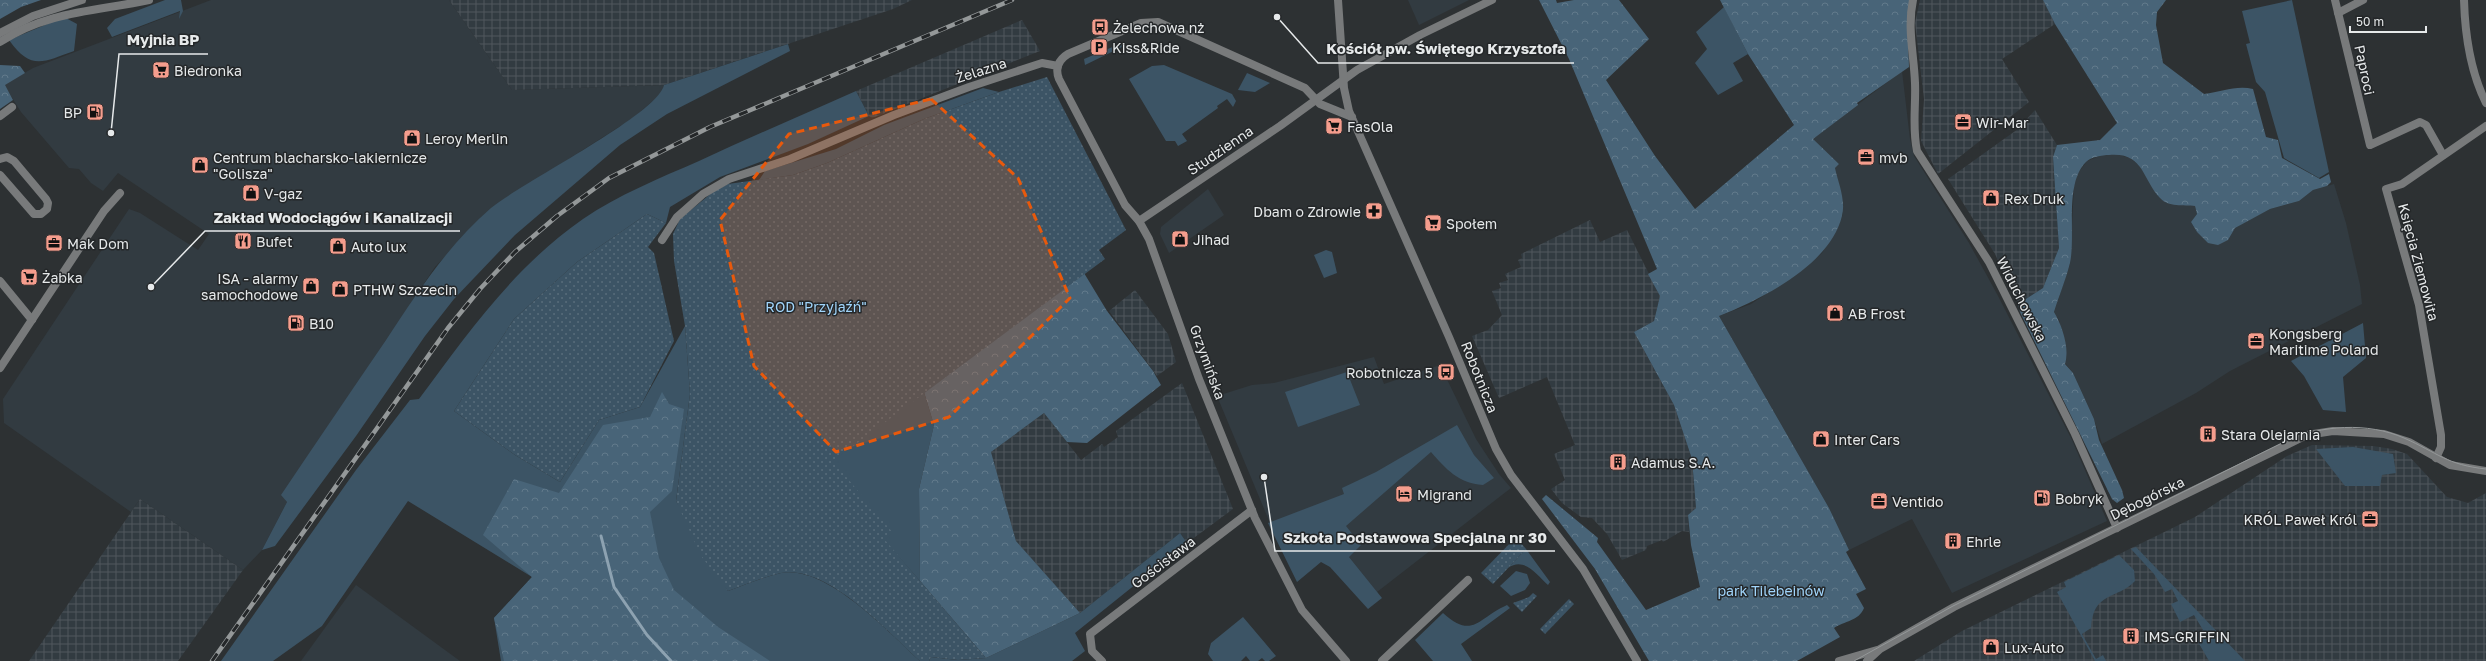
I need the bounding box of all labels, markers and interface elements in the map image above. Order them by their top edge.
scale bar [2350,8,2426,34]
text: 50 m [2356,14,2384,29]
bus stop icon: Żelechowa nż [1090,17,1110,37]
place label: Żelechowa nż [1113,19,1204,36]
callout: Myjnia BP [119,27,208,54]
text: Myjnia BP [127,30,199,48]
callout: Kościół pw. Świętego Krzysztofa [1318,36,1574,63]
parking icon: Kiss&Ride [1089,37,1109,57]
place label: Kiss&Ride [1112,39,1180,56]
text: Kościół pw. Świętego Krzysztofa [1326,39,1566,57]
street label: Paproci [2351,43,2379,97]
street label: Żelazna [954,54,1008,86]
supermarket icon: Biedronka [151,60,171,80]
place label: Biedronka [174,62,242,79]
fuel station icon: BP [85,102,105,122]
place label: BP [63,104,82,121]
office icon: Wir-Mar [1953,112,1973,132]
place label: Wir-Mar [1976,114,2029,131]
supermarket icon: FasOla [1324,116,1344,136]
place label: FasOla [1347,118,1393,135]
street label: Studzienna [1184,122,1256,178]
shop icon: Leroy Merlin [402,128,422,148]
place label: Leroy Merlin [425,130,508,147]
office icon: mvb [1856,147,1876,167]
place label: Centrum blacharsko-lakiernicze "Golisza" [213,149,427,182]
place label: mvb [1879,149,1908,166]
shop icon: Centrum blacharsko-lakiernicze "Golisza" [190,155,210,175]
shop icon: V-gaz [241,183,261,203]
place label: V-gaz [264,185,302,202]
shop icon: Rex Druk [1981,188,2001,208]
place label: Rex Druk [2004,190,2064,207]
pharmacy icon: Dbam o Zdrowie [1364,201,1384,221]
street label: Księcia Ziemowita [2395,201,2443,323]
place label: Dbam o Zdrowie [1253,203,1361,220]
callout: Zakład Wodociągów i Kanalizacji [205,204,460,231]
text: Zakład Wodociągów i Kanalizacji [214,208,452,226]
supermarket icon: Społem [1423,213,1443,233]
place label: Społem [1446,215,1497,232]
shop icon: Jihad [1170,229,1190,249]
restaurant icon: Bufet [233,231,253,251]
place label: Jihad [1193,231,1230,248]
office icon: Mak Dom [44,233,64,253]
place label: Bufet [256,233,293,250]
place label: Mak Dom [67,235,129,252]
shop icon: Auto lux [328,236,348,256]
place label: Auto lux [351,238,407,255]
street label: Widuchowska [1993,254,2051,344]
supermarket icon: Żabka [19,267,39,287]
place label: Żabka [42,269,83,286]
place label: ISA - alarmy samochodowe [201,270,298,303]
shop icon: ISA - alarmy samochodowe [301,276,321,296]
shop icon: PTHW Szczecin [330,279,350,299]
place label: PTHW Szczecin [353,281,457,298]
park label: ROD "Przyjaźń" [765,298,867,315]
shop icon: AB Frost [1825,303,1845,323]
place label: AB Frost [1848,305,1905,322]
fuel station icon: B10 [286,313,306,333]
place label: B10 [309,315,334,332]
street label: Grzymińska [1187,322,1229,402]
place label: Kongsberg Maritime Poland [2269,325,2379,358]
office icon: Kongsberg Maritime Poland [2246,331,2266,351]
street label: Robotnicza [1458,339,1502,415]
bus stop icon: Robotnicza 5 [1436,362,1456,382]
place label: Robotnicza 5 [1346,364,1433,381]
building icon: Stara Olejarnia [2198,424,2218,444]
place label: Stara Olejarnia [2221,426,2320,443]
shop icon: Inter Cars [1811,429,1831,449]
place label: Inter Cars [1834,431,1900,448]
building icon: Adamus S.A. [1608,452,1628,472]
place label: Adamus S.A. [1631,454,1715,471]
street label: Dębogórska [2107,473,2187,523]
hotel icon: Migrand [1394,484,1414,504]
place label: Migrand [1417,486,1472,503]
fuel station icon: Bobryk [2032,488,2052,508]
place label: Bobryk [2055,490,2103,507]
office icon: Ventido [1869,491,1889,511]
place label: Ventido [1892,493,1944,510]
office icon: KRÓL Paweł Król [2360,509,2380,529]
place label: KRÓL Paweł Król [2244,511,2357,528]
callout: Szkoła Podstawowa Specjalna nr 30 [1275,524,1555,551]
text: Szkoła Podstawowa Specjalna nr 30 [1283,528,1547,546]
building icon: Ehrle [1943,531,1963,551]
street label: Gościsława [1128,532,1198,592]
place label: Ehrle [1966,533,2001,550]
park label: park Tilebeinów [1718,582,1824,599]
building icon: IMS-GRIFFIN [2121,626,2141,646]
place label: IMS-GRIFFIN [2144,628,2230,645]
shop icon: Lux-Auto [1981,637,2001,657]
place label: Lux-Auto [2004,639,2064,656]

